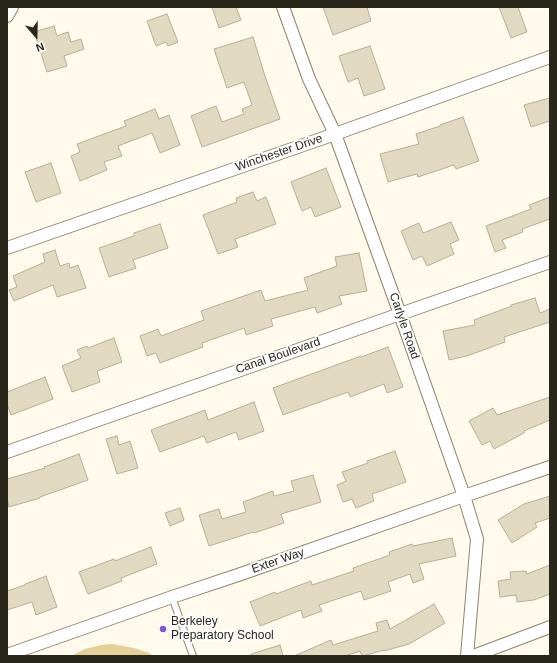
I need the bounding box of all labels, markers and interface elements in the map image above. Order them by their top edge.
north arrow [16,16,56,56]
text: N [34,40,46,54]
street label: Winchester Drive [233,131,325,175]
street label: Carlyle Road [386,291,422,361]
street label: Canal Boulevard [234,335,322,377]
street label: Exter Way [250,545,306,577]
place label: Berkeley Preparatory School [171,615,274,643]
marker: Berkeley Preparatory School [158,624,168,634]

